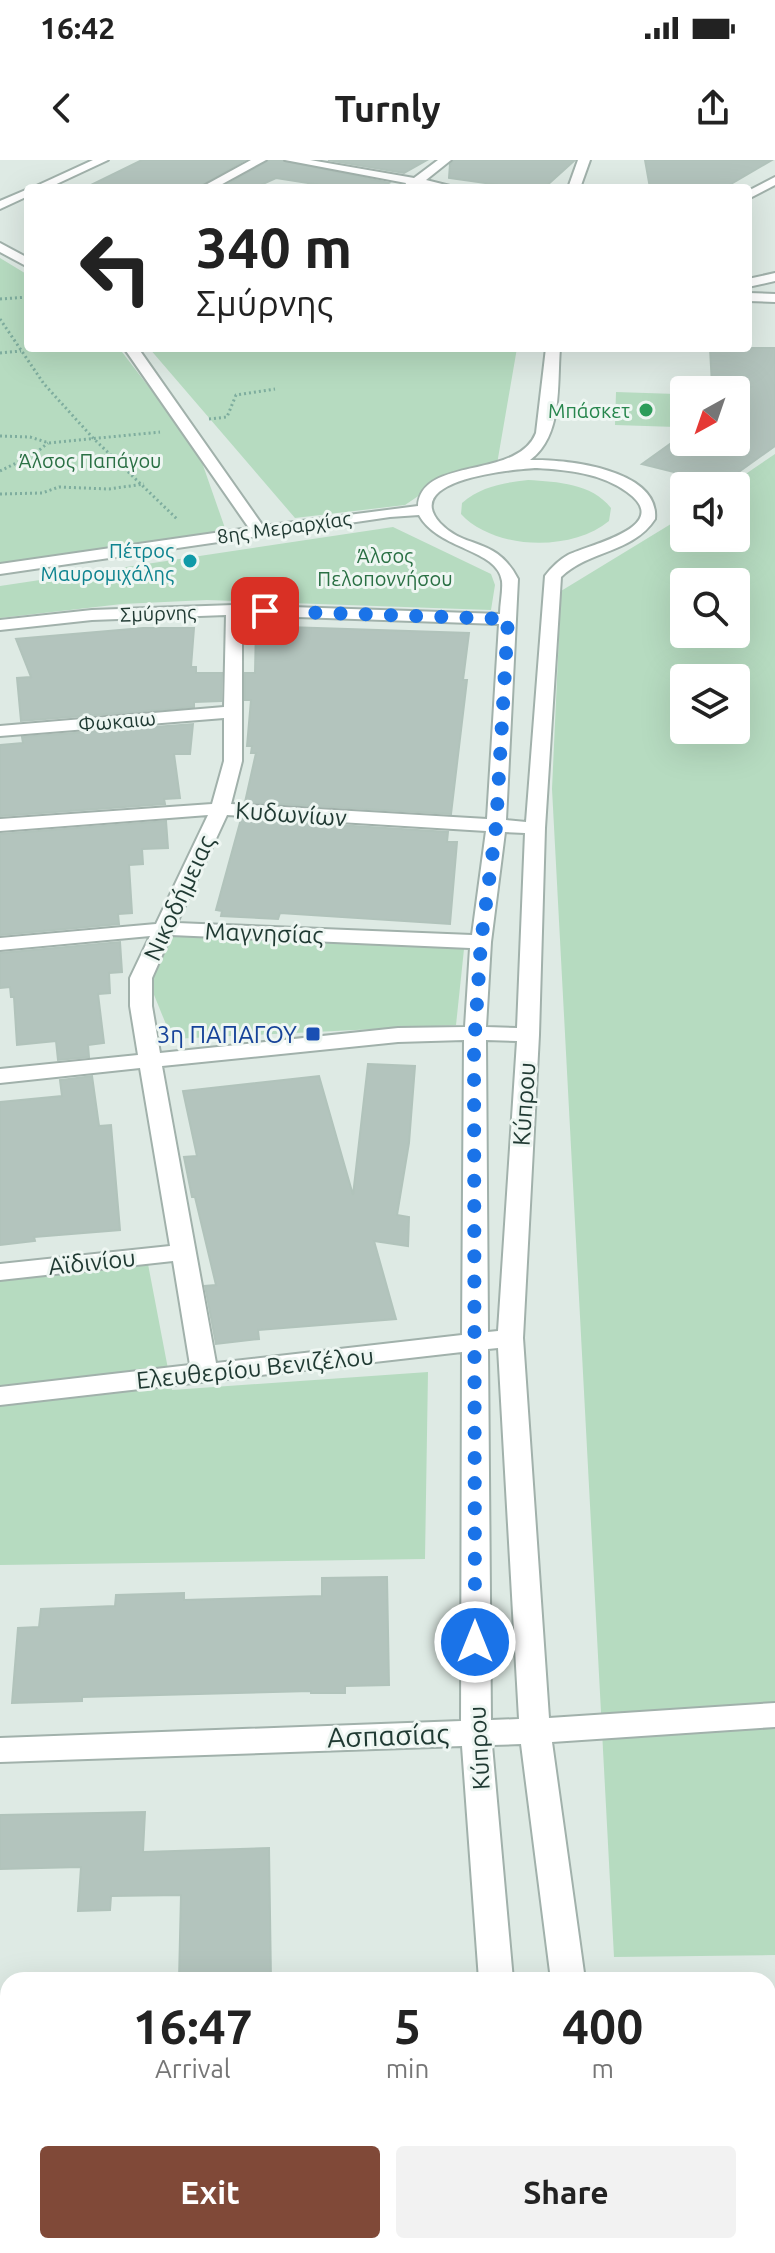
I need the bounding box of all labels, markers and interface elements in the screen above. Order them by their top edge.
text: 16:42 [40,11,115,45]
icon: back [40,86,84,130]
icon: share [691,86,735,130]
text: Turnly [334,88,441,129]
icon: left [64,216,168,320]
text: 340 m [196,216,352,279]
text: Σμύρνης [196,282,333,323]
north arrow [670,376,750,456]
map controls [670,376,750,744]
place label: Μπάσκετ [548,399,630,422]
marker: Μπάσκετ [637,401,655,419]
park label: Άλσος Παπάγου [18,449,162,472]
button: sound [670,472,750,552]
street label: 8ης Μεραρχίας [215,506,353,548]
place label: Πέτρος Μαυρομιχάλης [41,539,174,585]
park label: Άλσος Πελοποννήσου [317,544,453,590]
marker: Πέτρος Μαυρομιχάλης [181,552,199,570]
button: search [670,568,750,648]
pin [231,577,299,645]
icon: arrive [243,589,287,633]
street label: Σμύρνης [120,600,196,626]
button: layers [670,664,750,744]
street label: Φωκαιω [77,706,157,736]
street label: Κυδωνίων [234,797,348,831]
street label: Νικοδήμειας [138,831,220,965]
street label: Μαγνησίας [204,917,324,949]
place label: 3η ΠΑΠΑΓΟΥ [157,1021,297,1048]
marker: 3η ΠΑΠΑΓΟΥ [304,1025,322,1043]
street label: Κύπρου [508,1061,540,1147]
street label: Αϊδινίου [47,1244,137,1280]
street label: Ελευθερίου Βενιζέλου [135,1342,375,1394]
position arrow [433,1600,517,1684]
street label: Κύπρου [463,1705,495,1791]
street label: Ασπασίας [326,1717,450,1754]
text: 16:47 [133,1999,253,2053]
text: 5 [394,1999,421,2053]
text: 400 [562,1999,643,2053]
text: Arrival [155,2054,231,2083]
text: min [386,2054,429,2083]
text: m [591,2054,614,2083]
button: Exit [40,2146,380,2238]
button: Share [396,2146,736,2238]

